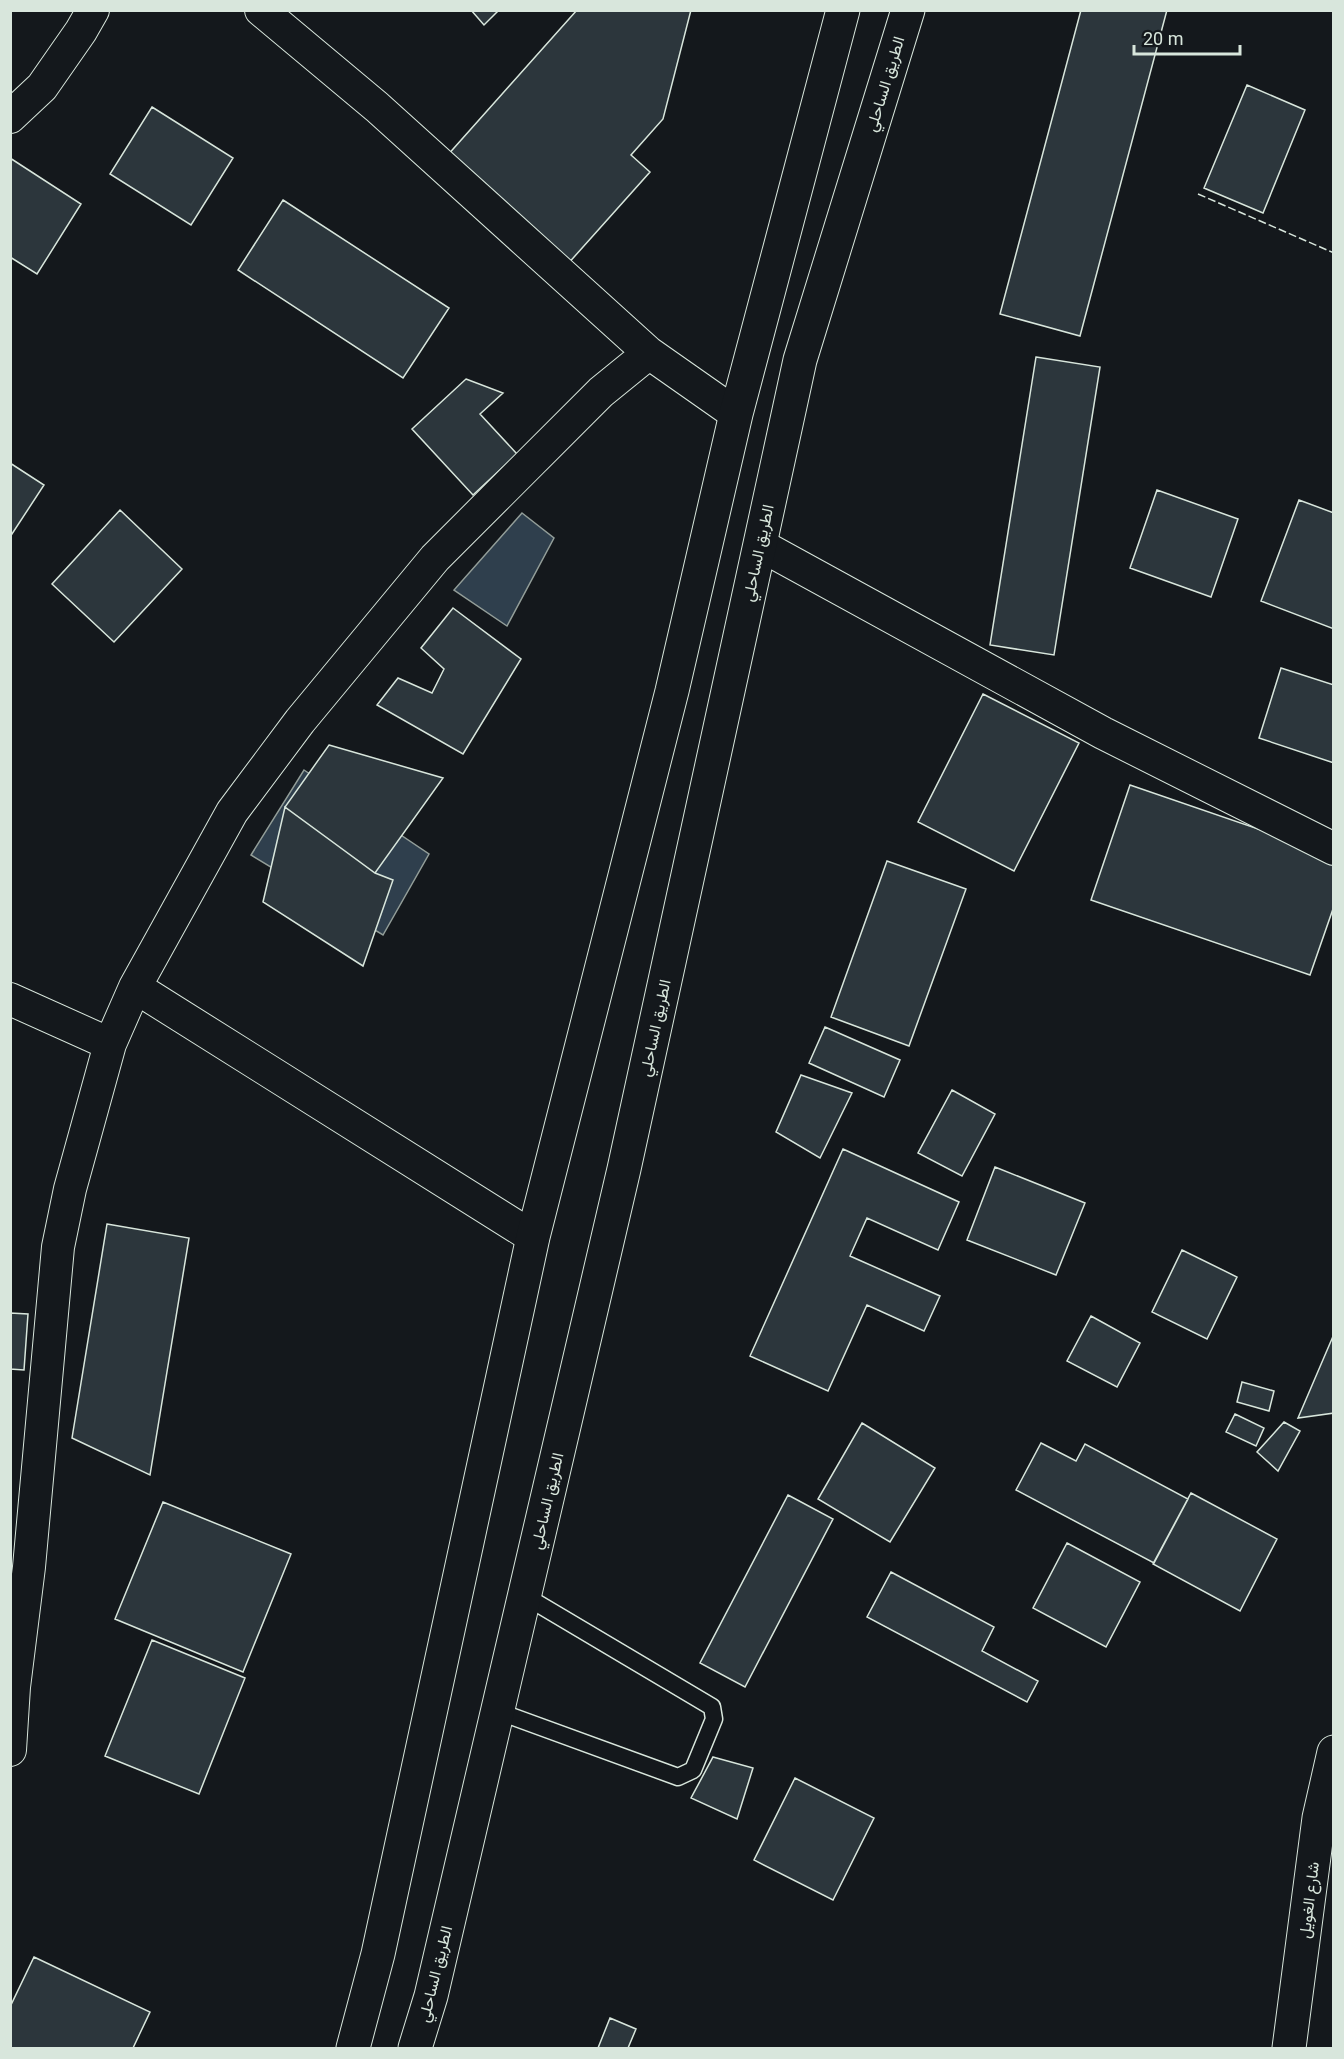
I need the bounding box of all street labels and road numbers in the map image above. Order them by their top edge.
street label: الطريق الساحلي [861,34,912,135]
street label: الطريق الساحلي [738,503,781,604]
street label: الطريق الساحلي [635,978,678,1079]
street label: الطريق الساحلي [527,1451,571,1552]
street label: شارع الغويل [1295,1861,1325,1940]
street label: الطريق الساحلي [414,1924,460,2025]

